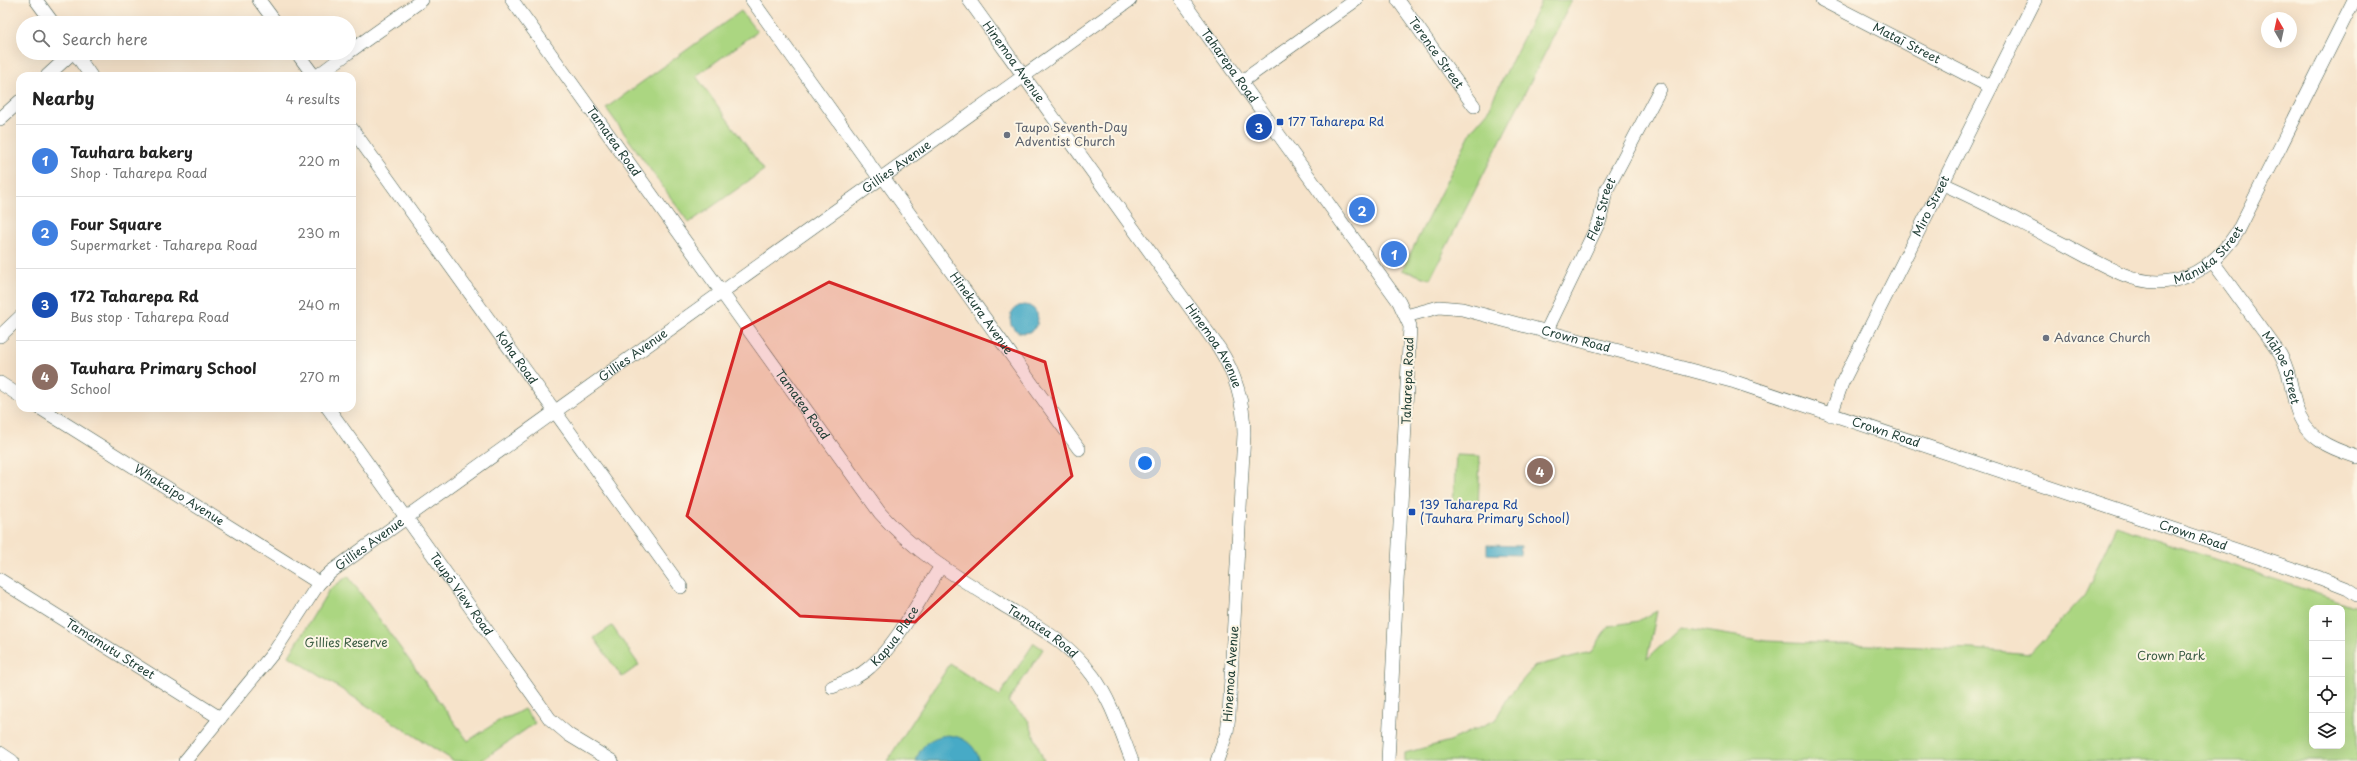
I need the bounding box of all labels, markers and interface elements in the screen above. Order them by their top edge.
north arrow [2261,12,2297,48]
street label: Terence Street [1405,13,1469,92]
search box [16,16,356,60]
street label: Hinemoa Avenue [979,17,1050,106]
street label: Mataī Street [1870,18,1944,68]
street label: Taharepa Road [1197,24,1263,106]
icon: search [30,27,52,49]
text: Search here [62,27,148,50]
text: Nearby [32,85,94,111]
text: 4 results [286,89,340,108]
street label: Tamatea Road [583,102,646,180]
pin: 3 [1246,112,1272,142]
place label: 177 Taharepa Rd [1288,112,1385,130]
marker: 177 Taharepa Rd [1275,117,1285,127]
place label: Taupo Seventh-Day Adventist Church [1015,118,1128,150]
marker: Taupo Seventh-Day Adventist Church [1002,130,1012,140]
street label: Gillies Avenue [858,135,934,197]
text: Tauhara bakery [70,140,193,163]
text: 1 [42,151,48,170]
text: 220 m [298,151,340,170]
text: Shop · Taharepa Road [70,163,207,182]
street label: Miro Street [1907,172,1953,239]
street label: Fleet Street [1581,174,1620,244]
pin: 2 [1349,195,1375,225]
text: Four Square [70,212,162,235]
text: 2 [40,223,50,242]
text: 230 m [298,223,340,242]
street label: Mānuka Street [2171,223,2247,288]
text: Supermarket · Taharepa Road [70,235,258,254]
pin: 1 [1381,239,1407,269]
street label: Hinekura Avenue [946,268,1018,358]
text: 172 Taharepa Rd [70,284,199,307]
text: 3 [41,295,49,314]
text: 240 m [298,295,340,314]
street label: Hinemoa Avenue [1182,299,1247,390]
text: Bus stop · Taharepa Road [70,307,229,326]
street label: Crown Road [1539,321,1613,356]
street label: Gillies Avenue [594,324,671,386]
street label: Koha Road [492,327,542,387]
street label: Māhoe Street [2258,327,2305,406]
place label: Advance Church [2054,328,2151,346]
marker: Advance Church [2041,333,2051,343]
street label: Taharepa Road [1396,337,1418,425]
text: Tauhara Primary School [70,356,257,379]
street label: Tamatea Road [772,365,835,443]
text: 4 [41,367,49,386]
text: 270 m [299,367,340,386]
text: School [70,379,111,398]
street label: Crown Road [1850,412,1923,451]
your location [1135,453,1155,473]
pin: 4 [1527,456,1553,486]
street label: Whakaipo Avenue [131,459,228,529]
place label: 139 Taharepa Rd (Tauhara Primary School) [1420,495,1570,527]
marker: 139 Taharepa Rd (Tauhara Primary School) [1407,507,1417,517]
street label: Gillies Avenue [331,512,408,574]
street label: Crown Road [2157,515,2230,554]
street label: Taupō View Road [426,548,498,639]
street label: Tamatea Road [1004,600,1083,662]
street label: Kapua Place [866,602,923,670]
map controls [2309,605,2345,749]
button: + [2309,605,2345,641]
street label: Tamamutu Street [63,613,159,683]
street label: Hinemoa Avenue [1218,625,1242,723]
park label: Gillies Reserve [304,633,388,651]
button: − [2309,641,2345,677]
park label: Crown Park [2137,646,2205,664]
button: locate [2309,677,2345,713]
button: layers [2309,713,2345,749]

